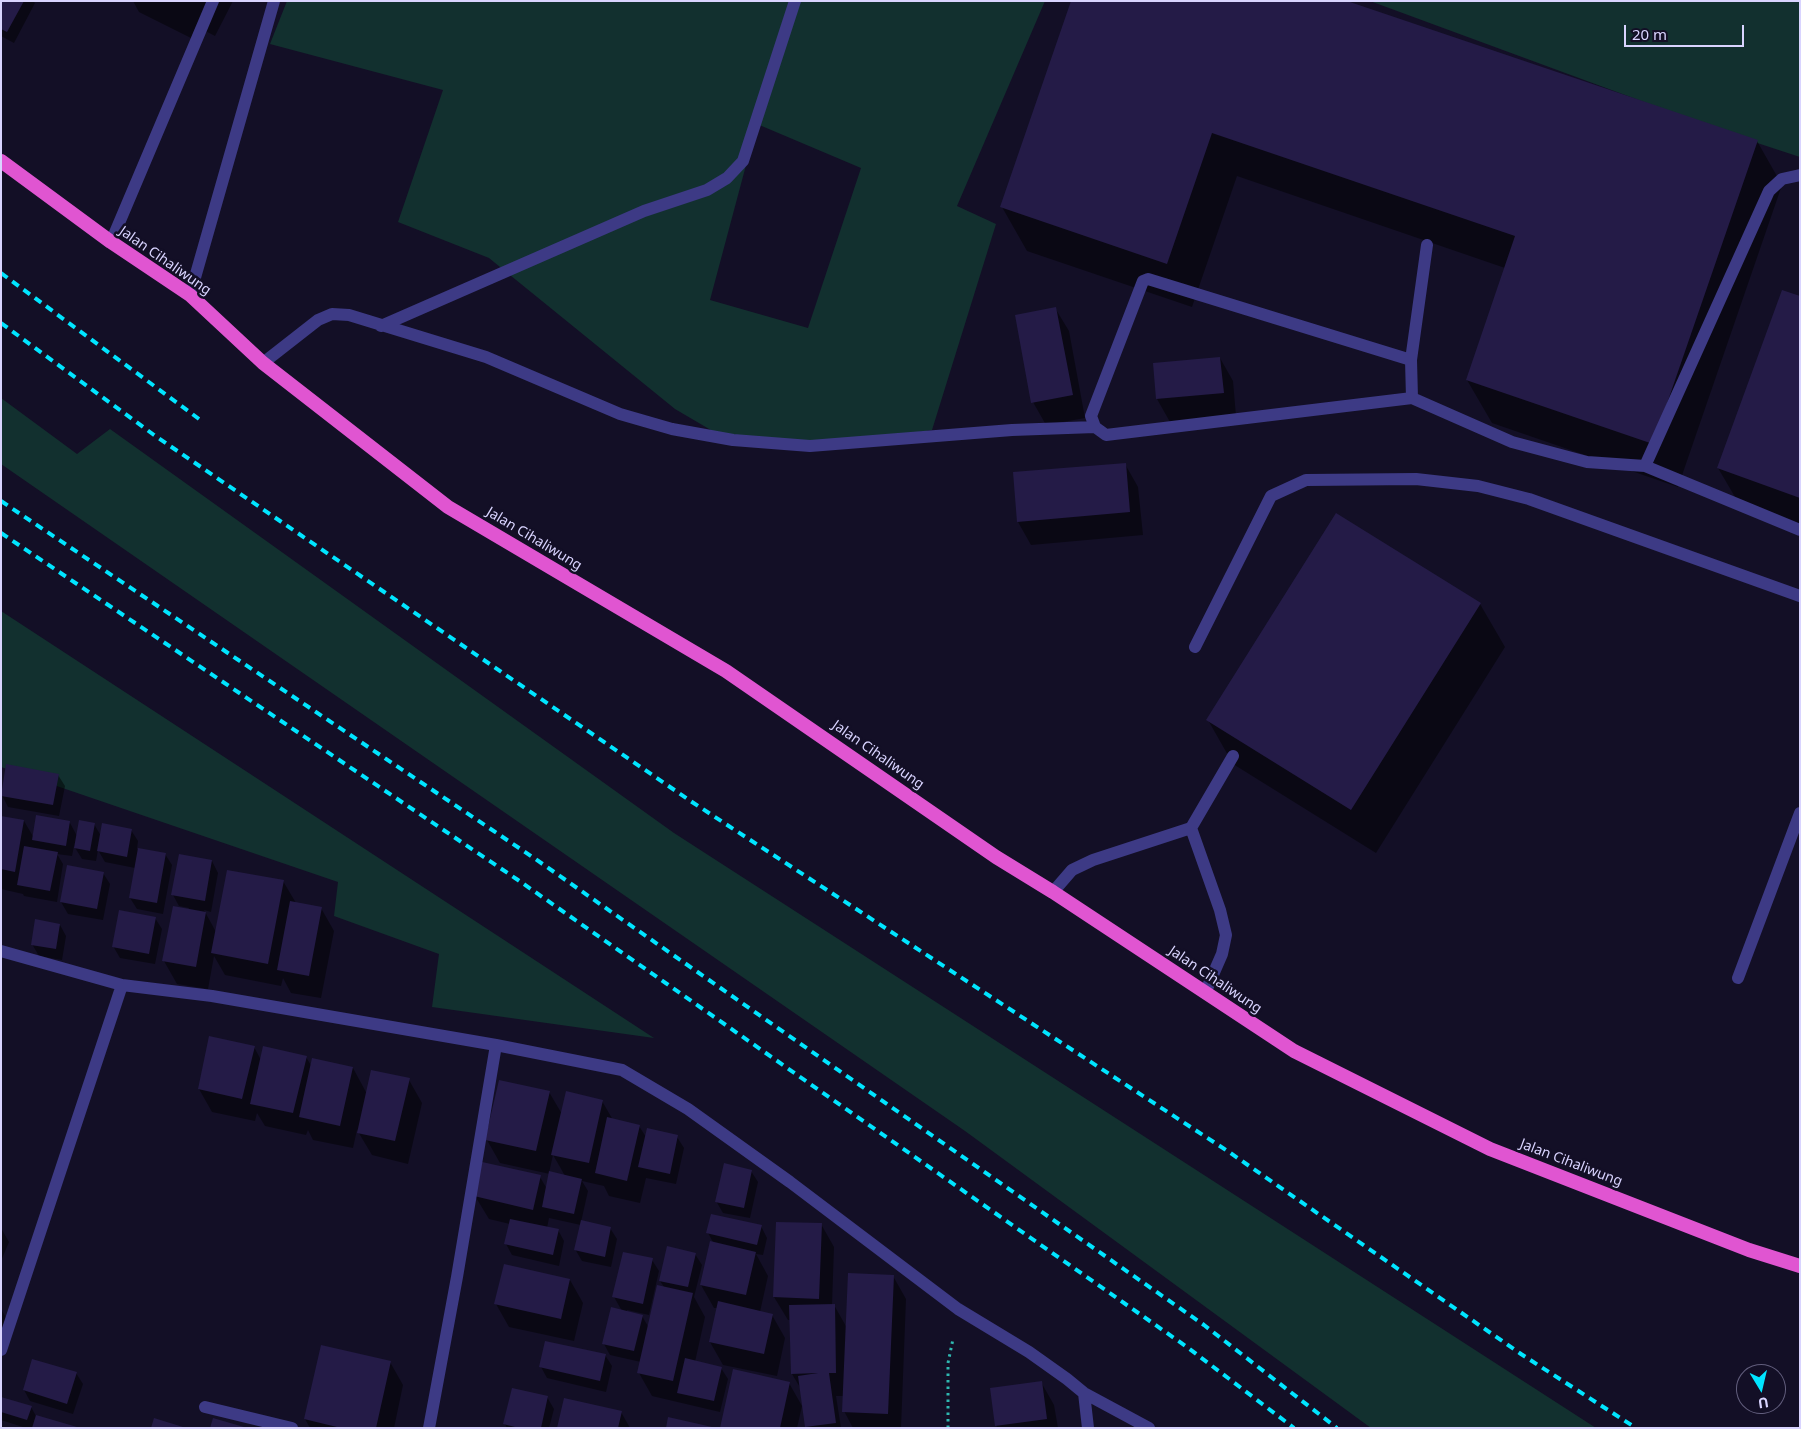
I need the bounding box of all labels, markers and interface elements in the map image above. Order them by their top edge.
scale bar [1626,15,1746,47]
text: 20 m [1632,24,1667,44]
street label: Jalan Cihaliwung [116,223,214,299]
street label: Jalan Cihaliwung [483,504,585,574]
street label: Jalan Cihaliwung [829,717,927,793]
street label: Jalan Cihaliwung [1165,943,1265,1017]
street label: Jalan Cihaliwung [1517,1136,1625,1190]
north arrow [1736,1364,1786,1414]
text: U [1757,1393,1770,1414]

